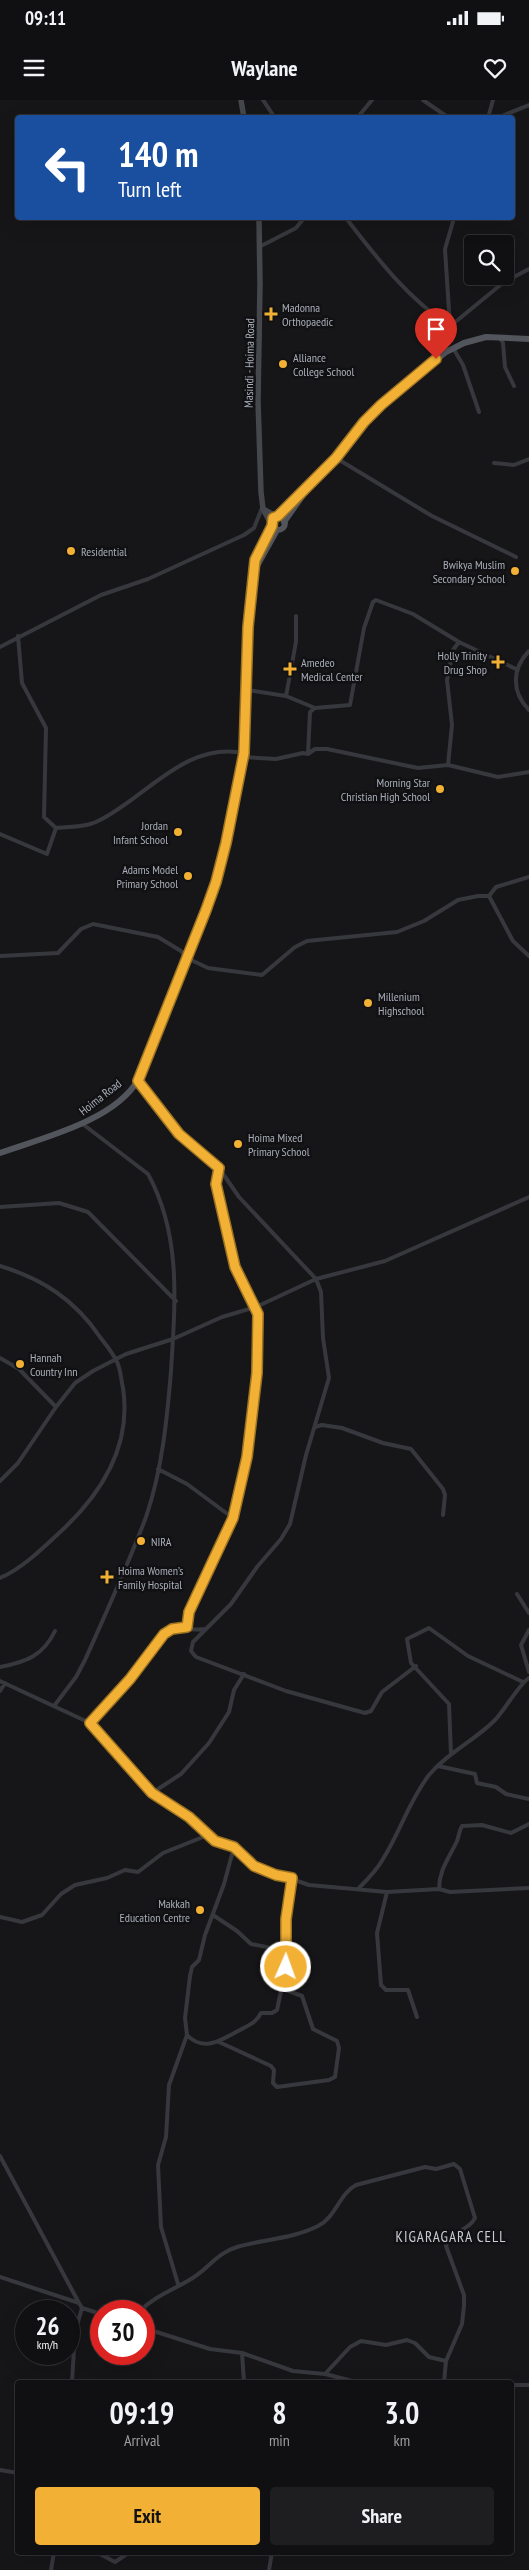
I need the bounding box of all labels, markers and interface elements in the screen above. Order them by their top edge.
text: 09:11 [25,6,66,30]
icon: menu [20,54,48,82]
text: Waylane [231,54,298,82]
icon: heart [481,54,509,82]
text: 140 m [118,131,199,177]
icon: left [35,135,100,200]
text: Turn left [118,175,182,203]
map controls [464,235,514,285]
button: search [464,235,514,285]
place label: Madonna Orthopaedic [282,300,334,329]
marker: Madonna Orthopaedic [264,307,278,321]
pin [415,308,457,359]
icon: arrive [422,315,450,343]
street label: Masindi - Hoima Road [241,318,257,408]
place label: Alliance College School [293,350,355,379]
marker: Alliance College School [277,358,289,370]
place label: Residential [81,544,127,559]
marker: Residential [65,545,77,557]
place label: Bwikya Muslim Secondary School [433,557,505,586]
marker: Bwikya Muslim Secondary School [509,565,521,577]
place label: Holly Trinity Drug Shop [438,648,487,677]
place label: Amedeo Medical Center [301,655,363,684]
marker: Holly Trinity Drug Shop [491,655,505,669]
marker: Amedeo Medical Center [283,662,297,676]
place label: Morning Star Christian High School [341,775,431,804]
marker: Morning Star Christian High School [434,783,446,795]
place label: Jordan Infant School [113,818,168,847]
marker: Jordan Infant School [172,826,184,838]
place label: Adams Model Primary School [117,862,178,891]
marker: Adams Model Primary School [182,870,194,882]
place label: Millenium Highschool [378,989,424,1018]
marker: Millenium Highschool [362,997,374,1009]
street label: Hoima Road [76,1076,124,1118]
place label: Hoima Mixed Primary School [248,1130,310,1159]
marker: Hoima Mixed Primary School [232,1138,244,1150]
place label: Hannah Country Inn [30,1350,77,1379]
marker: Hannah Country Inn [14,1358,26,1370]
place label: NIRA [151,1534,172,1549]
marker: NIRA [135,1535,147,1547]
place label: Hoima Women’s Family Hospital [118,1563,183,1592]
marker: Hoima Women’s Family Hospital [100,1570,114,1584]
place label: Makkah Education Centre [120,1896,190,1925]
marker: Makkah Education Centre [194,1904,206,1916]
position arrow [259,1940,311,1992]
district label: KIGARAGARA CELL [396,2227,506,2246]
speed limit sign: 30 [90,2300,155,2365]
text: 26 [36,2310,59,2342]
text: km/h [37,2337,58,2352]
text: 09:19 [110,2393,174,2432]
text: 8 [272,2393,287,2432]
text: 3.0 [384,2393,419,2432]
text: Arrival [124,2430,160,2450]
text: min [269,2430,290,2450]
text: km [394,2430,410,2450]
button: Exit [35,2487,260,2545]
button: Share [270,2487,494,2545]

